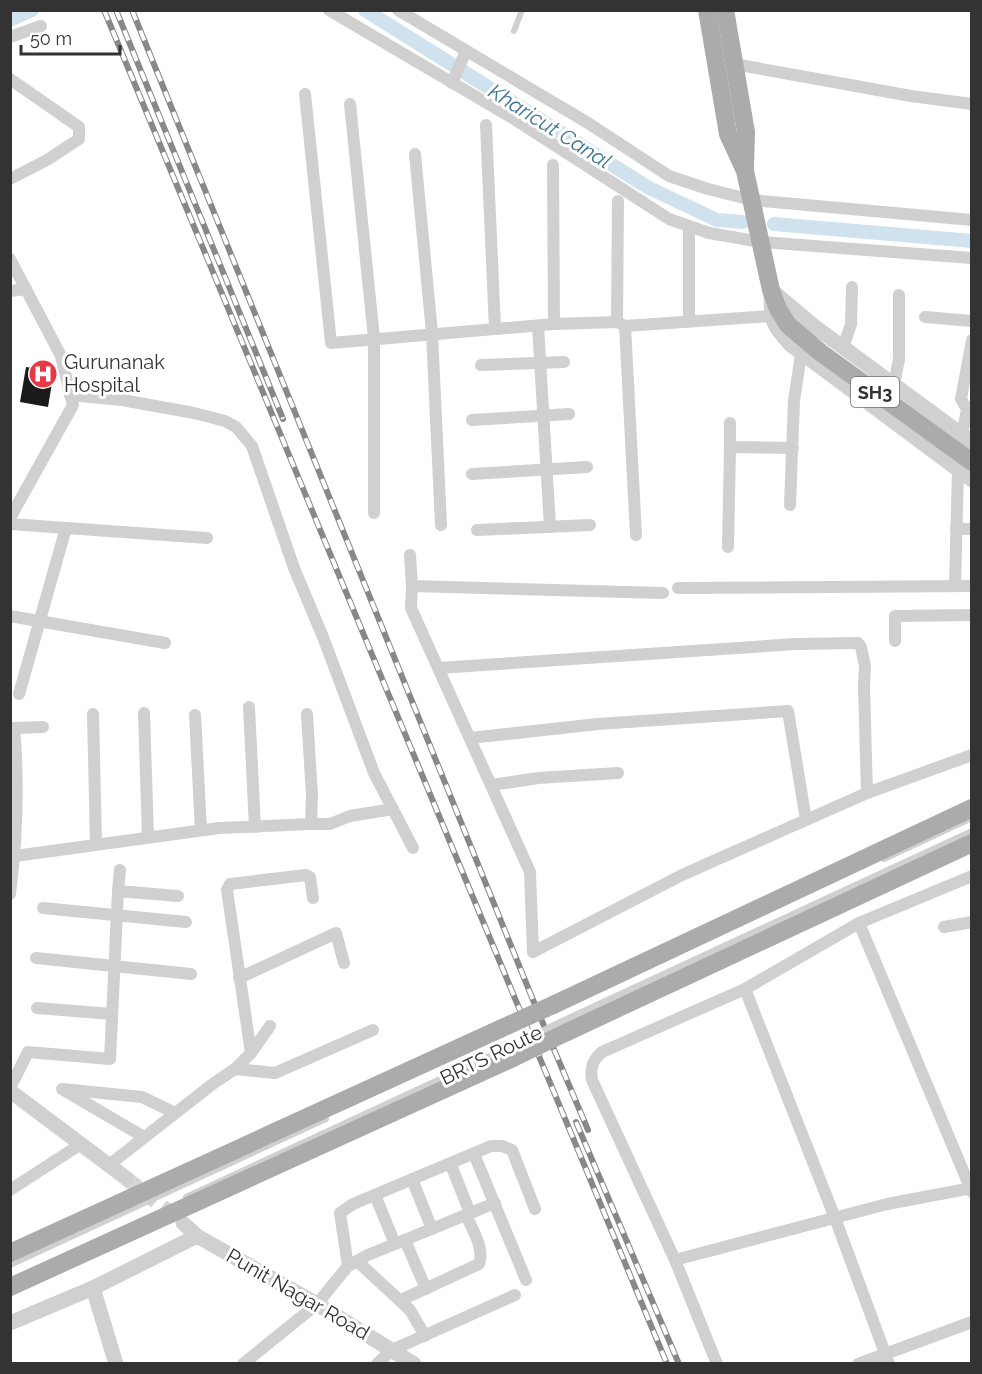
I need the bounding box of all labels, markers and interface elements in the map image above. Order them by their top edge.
scale bar [21,18,120,56]
text: 50 m [30,28,72,49]
water label: Kharicut Canal [484,78,616,174]
place label: Gurunanak Hospital [64,350,165,397]
hospital icon: Gurunanak Hospital [27,358,59,390]
road number: SH3 [851,377,899,407]
street label: BRTS Route [436,1020,546,1090]
street label: Punit Nagar Road [222,1243,374,1345]

